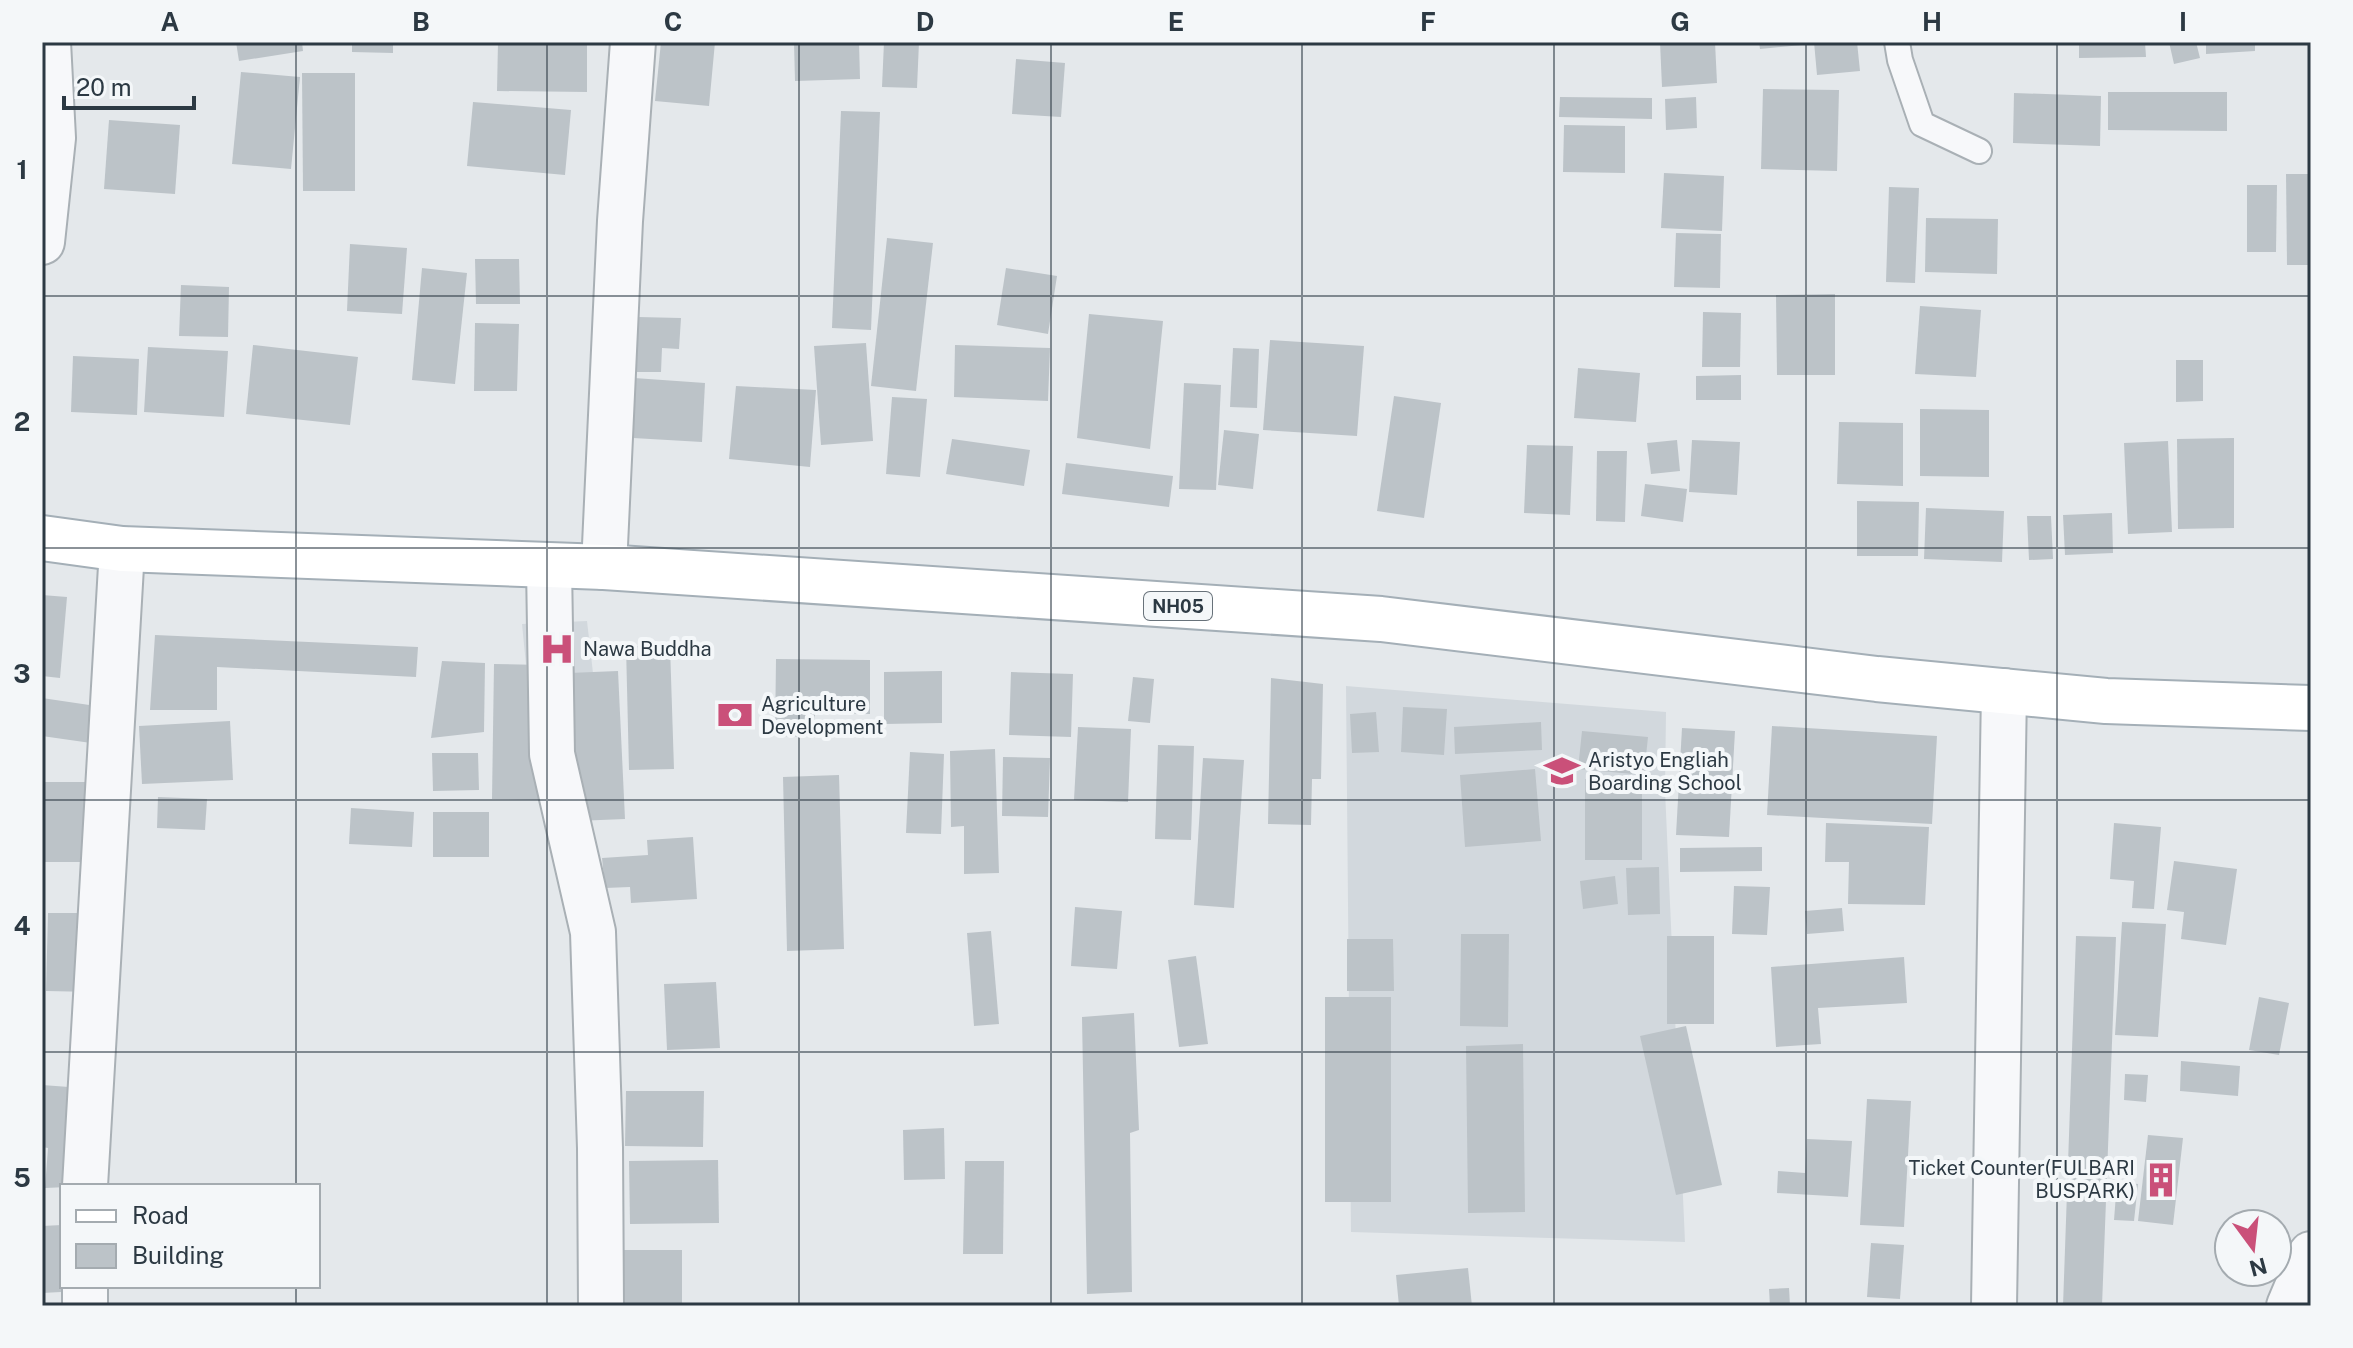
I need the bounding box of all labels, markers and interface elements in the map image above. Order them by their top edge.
text: A [161,6,180,37]
text: B [412,6,430,37]
text: C [664,6,682,37]
text: D [916,6,934,37]
text: E [1168,6,1184,37]
text: F [1420,6,1436,37]
text: G [1670,6,1690,37]
text: H [1922,6,1942,37]
text: I [2179,6,2187,37]
scale bar [64,60,194,110]
text: 20 m [76,73,132,101]
text: 1 [16,154,28,185]
text: 2 [14,406,30,437]
road number: NH05 [1144,592,1212,620]
hospital icon: Nawa Buddha [538,630,576,668]
place label: Nawa Buddha [583,637,712,661]
text: 3 [13,658,31,689]
place label: Agriculture Development [761,692,884,739]
bank icon: Agriculture Development [716,696,754,734]
place label: Aristyo Engliah Boarding School [1588,748,1742,795]
school or university icon: Aristyo Engliah Boarding School [1543,752,1581,790]
text: 4 [13,910,31,941]
place label: Ticket Counter(FULBARI BUSPARK) [1908,1156,2135,1203]
building icon: Ticket Counter(FULBARI BUSPARK) [2142,1161,2180,1199]
text: 5 [13,1162,31,1193]
legend [60,1184,320,1288]
text: Road [132,1201,189,1229]
north arrow [2213,1208,2293,1288]
text: Building [132,1241,224,1269]
text: N [2246,1253,2270,1282]

